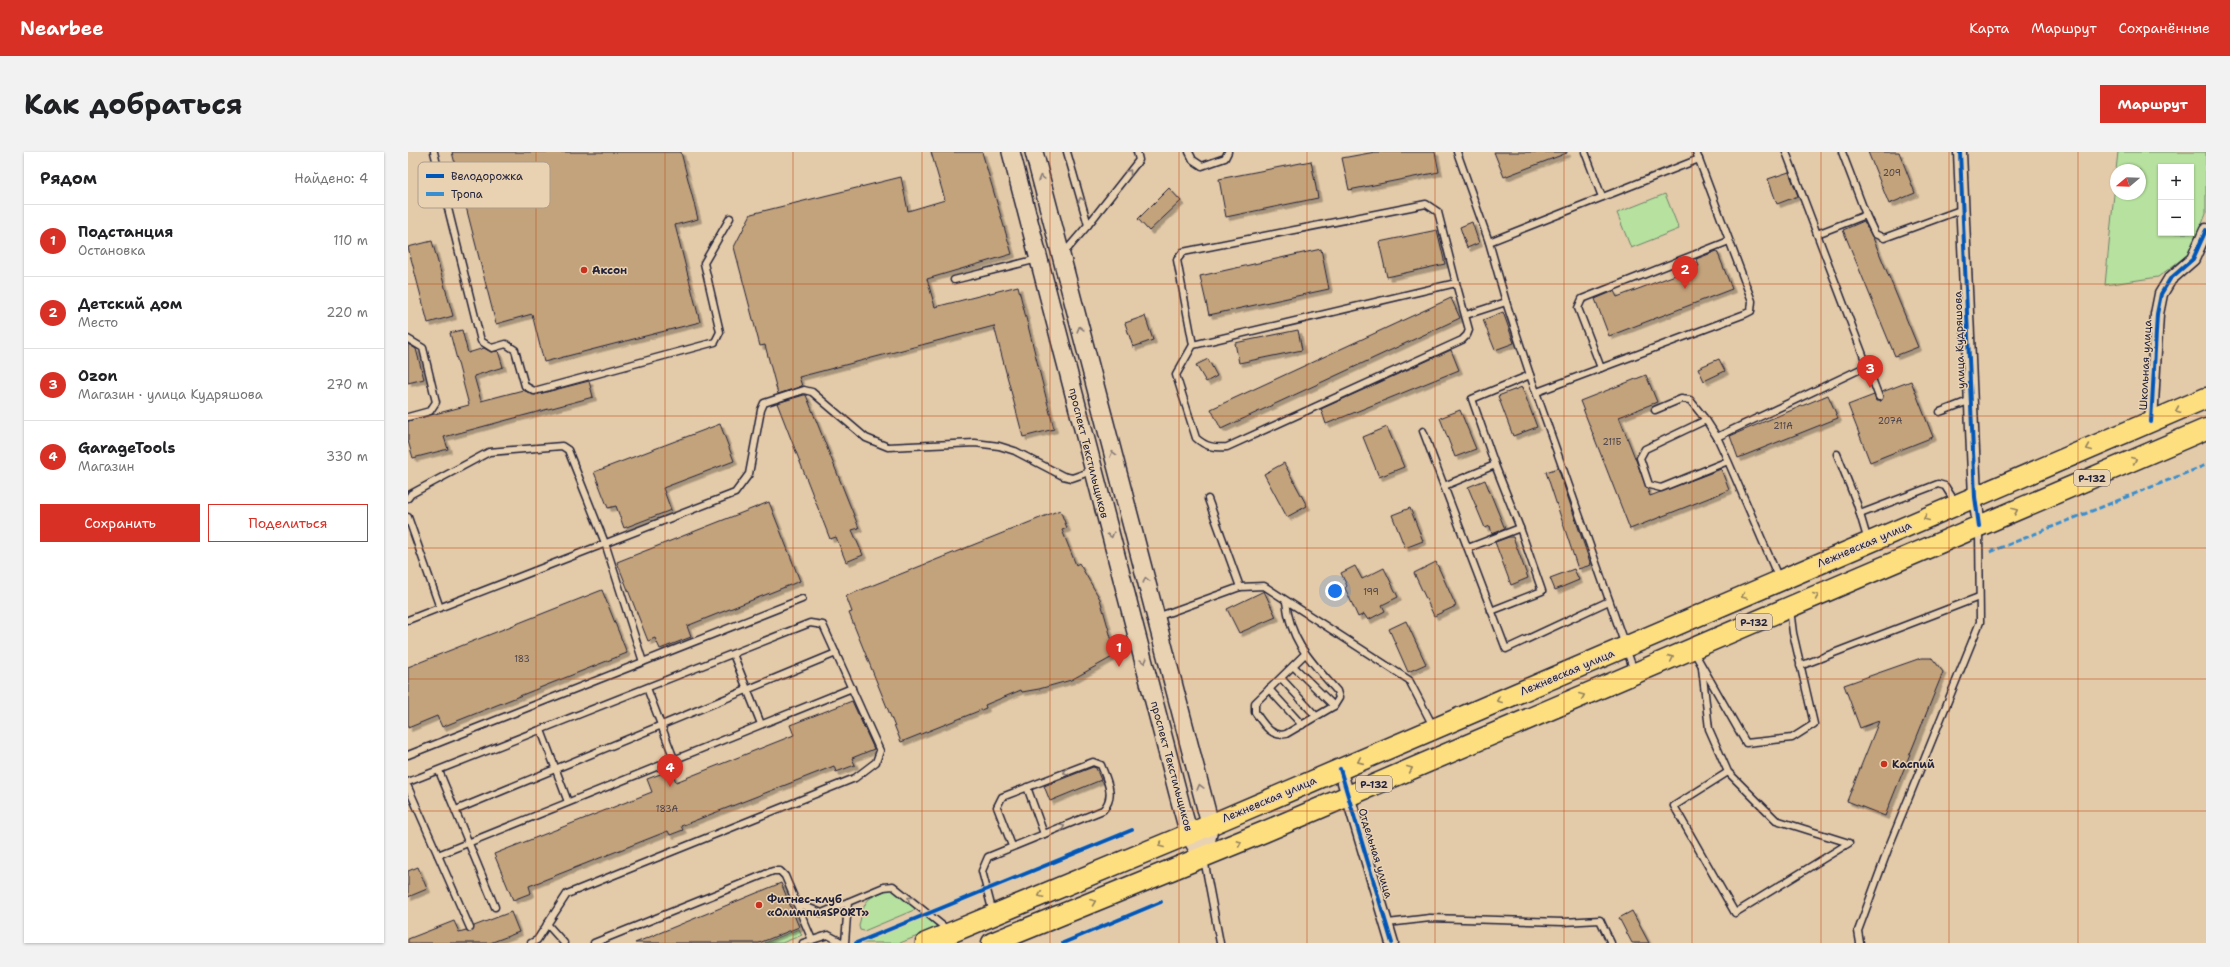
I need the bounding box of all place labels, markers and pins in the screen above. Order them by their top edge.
pin: 2 [1672,256,1698,289]
place label: Аксон [592,263,627,278]
marker: Аксон [579,265,589,275]
pin: 3 [1857,355,1883,388]
pin: 1 [1106,634,1132,667]
pin: 4 [657,754,683,787]
place label: Каспий [1892,757,1935,772]
marker: Каспий [1879,759,1889,769]
place label: Фитнес-клуб «ОлимпияSPORT» [767,892,869,920]
marker: Фитнес-клуб «ОлимпияSPORT» [754,900,764,910]

